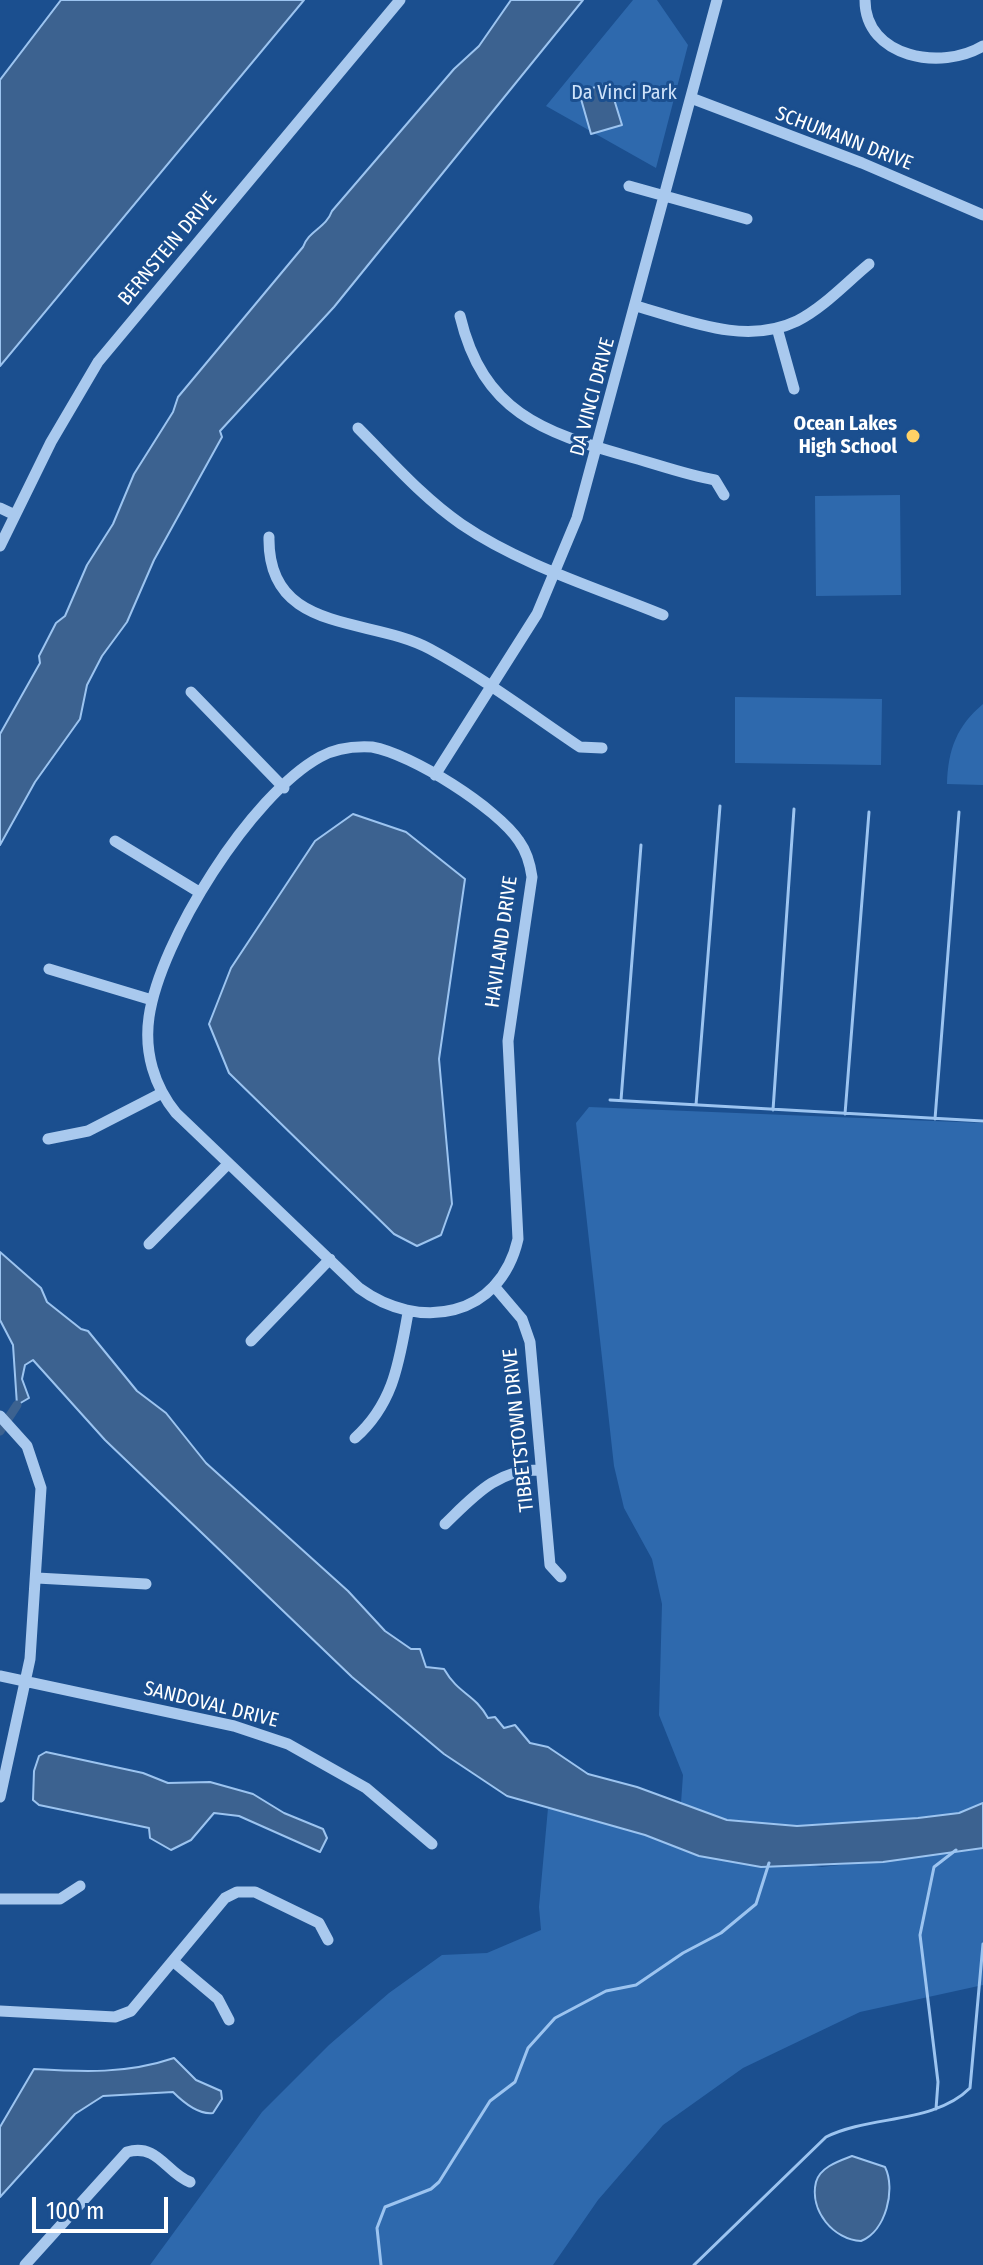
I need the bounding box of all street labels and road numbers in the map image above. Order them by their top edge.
street label: SCHUMANN DRIVE [772,102,916,176]
street label: BERNSTEIN DRIVE [114,187,222,311]
street label: DA VINCI DRIVE [566,335,620,459]
street label: HAVILAND DRIVE [481,875,523,1009]
street label: TIBBETSTOWN DRIVE [498,1347,540,1513]
street label: SANDOVAL DRIVE [141,1677,281,1733]

